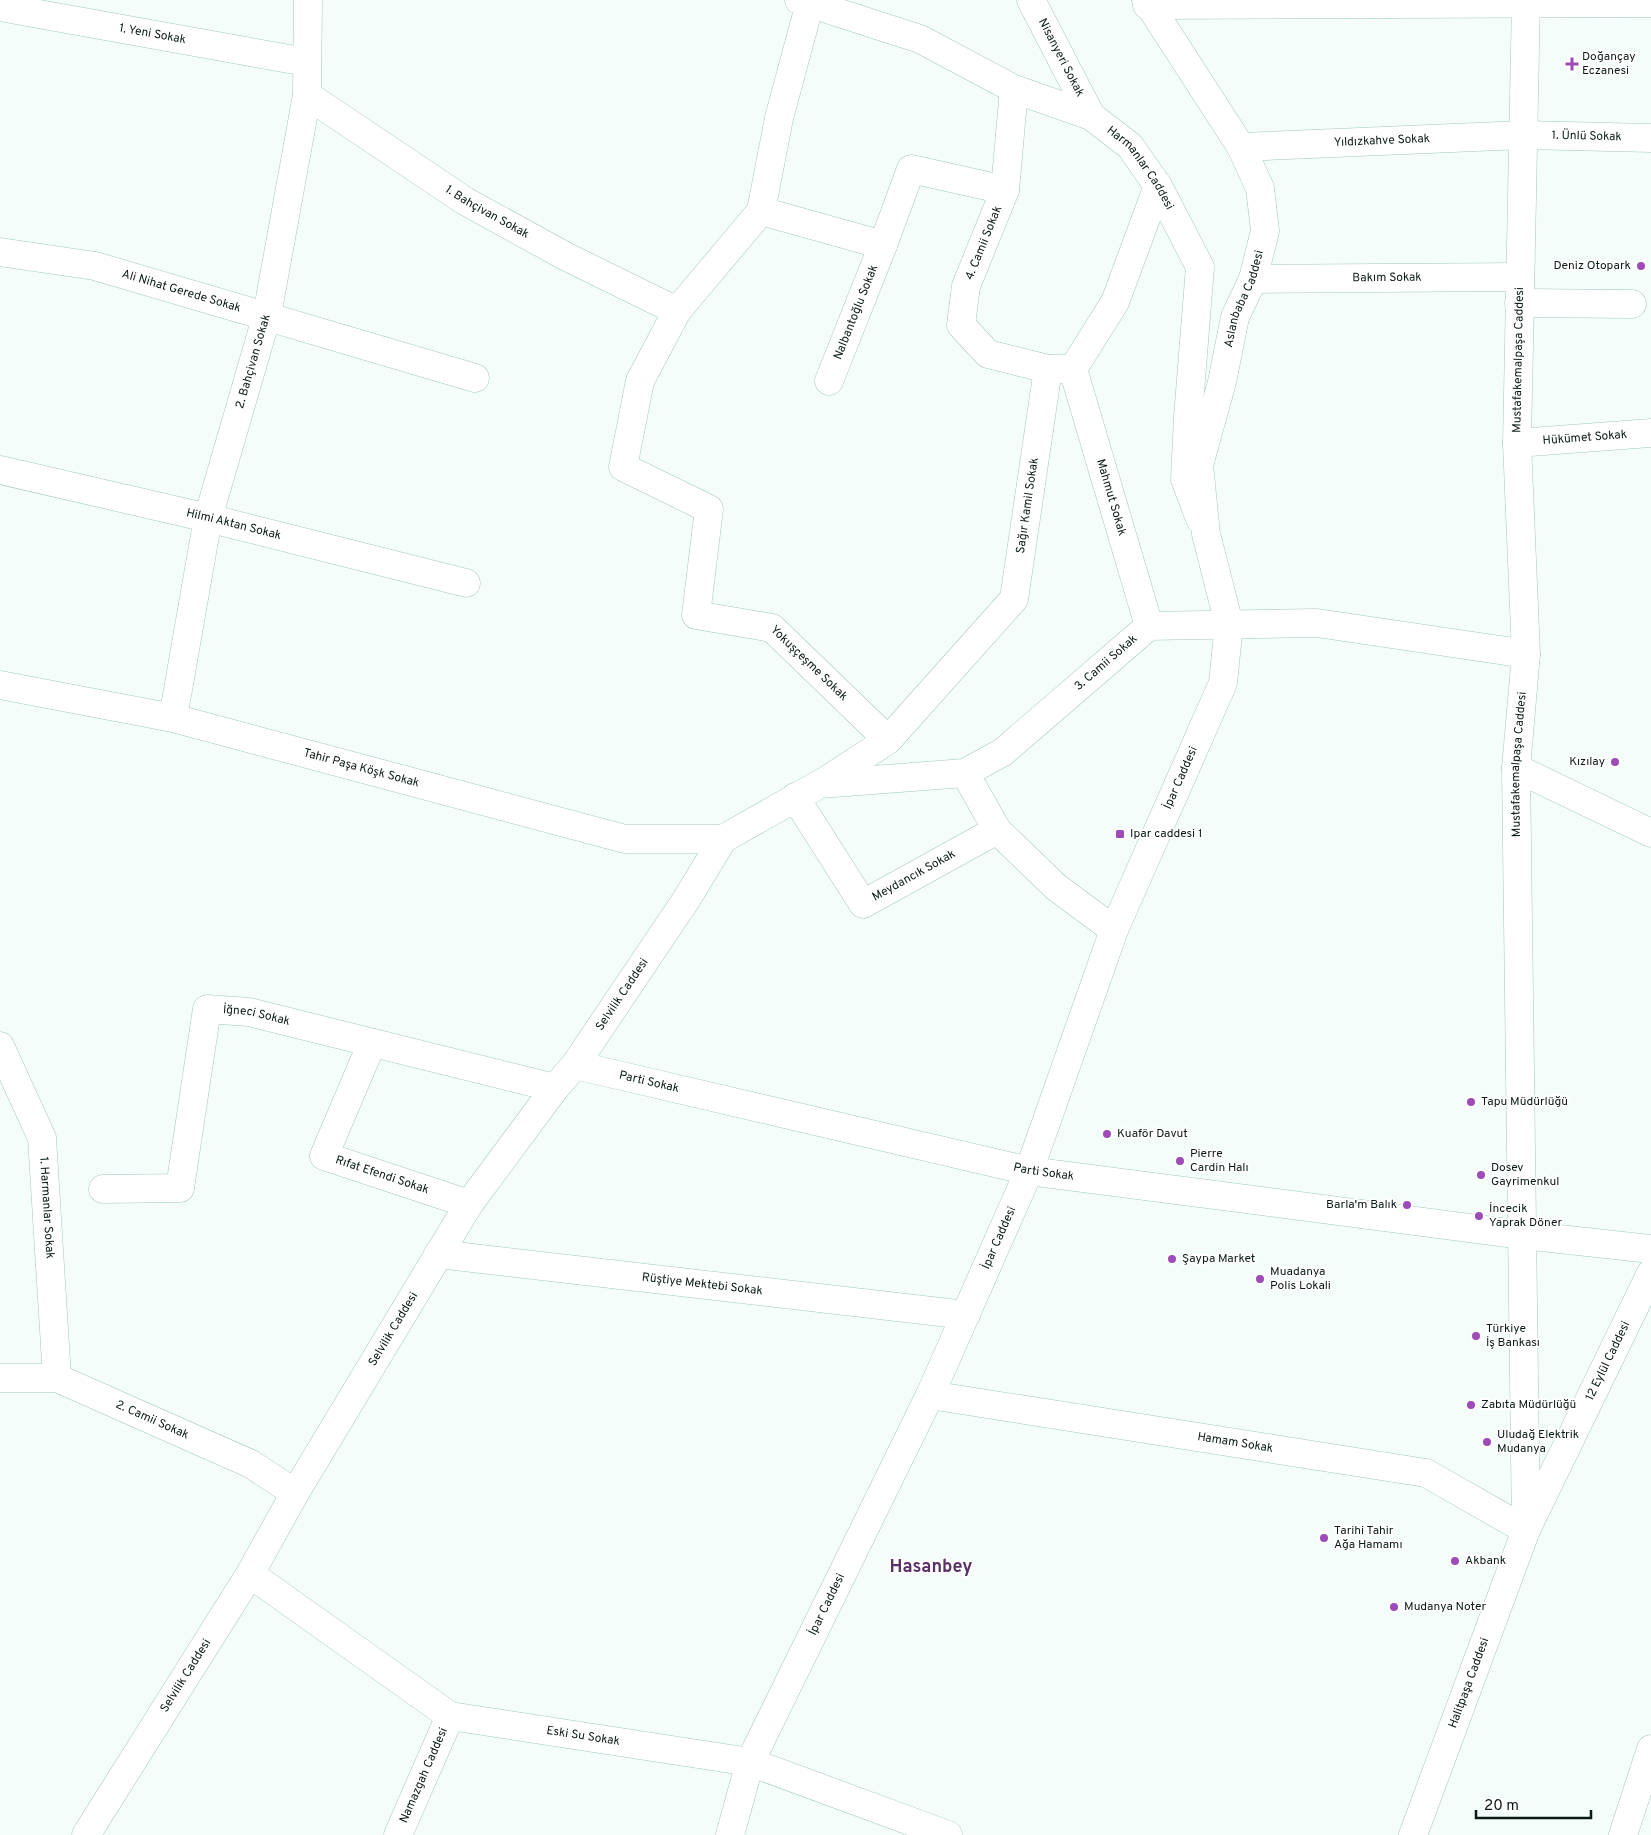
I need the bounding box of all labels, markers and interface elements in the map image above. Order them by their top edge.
street label: Nisanyeri Sokak [1034,16,1088,100]
street label: 1. Yeni Sokak [118,21,187,48]
place label: Doğançay Eczanesi [1582,49,1636,79]
marker: Doğançay Eczanesi [1566,58,1578,70]
street label: Harmanlar Caddesi [1103,123,1177,213]
street label: 1. Ünlü Sokak [1551,128,1622,145]
street label: Yıldızkahve Sokak [1333,131,1430,151]
street label: 1. Bahçivan Sokak [442,182,532,243]
street label: 4. Camii Sokak [962,204,1006,282]
street label: Aslanbaba Caddesi [1221,249,1268,349]
place label: Deniz Otopark [1553,258,1631,274]
marker: Deniz Otopark [1635,260,1647,272]
street label: Nalbantoğlu Sokak [830,262,882,362]
street label: Ali Nihat Gerede Sokak [120,266,243,317]
street label: Bakım Sokak [1352,270,1422,286]
street label: Mustafakemalpaşa Caddesi [1509,287,1528,433]
street label: 2. Bahçivan Sokak [232,312,275,411]
street label: Hükümet Sokak [1542,427,1628,449]
street label: Sağır Kamil Sokak [1013,456,1043,555]
street label: Mahmut Sokak [1092,457,1130,538]
street label: Hilmi Aktan Sokak [185,505,283,544]
street label: Yokuşçeşme Sokak [767,622,851,705]
street label: 3. Camii Sokak [1071,631,1141,695]
street label: Mustafakemalpaşa Caddesi [1508,691,1531,837]
street label: İpar Caddesi [1160,744,1202,812]
street label: Tahir Paşa Köşk Sokak [301,745,421,792]
place label: Kızılay [1569,754,1605,770]
marker: Kızılay [1609,756,1621,768]
place label: Ipar caddesi 1 [1130,826,1202,842]
marker: Ipar caddesi 1 [1114,828,1126,840]
street label: Meydancık Sokak [869,846,959,905]
street label: Selvilik Caddesi [592,955,652,1034]
street label: İğneci Sokak [222,1002,292,1030]
street label: Parti Sokak [617,1068,681,1097]
place label: Tapu Müdürlüğü [1481,1094,1568,1110]
marker: Tapu Müdürlüğü [1465,1096,1477,1108]
place label: Kuaför Davut [1117,1126,1188,1142]
marker: Kuaför Davut [1101,1128,1113,1140]
place label: Pierre Cardin Halı [1190,1146,1249,1176]
street label: Rıfat Efendi Sokak [333,1152,431,1198]
marker: Pierre Cardin Halı [1174,1155,1186,1167]
street label: 1. Harmanlar Sokak [35,1156,58,1259]
street label: Parti Sokak [1012,1160,1075,1185]
place label: Dosev Gayrimenkul [1491,1160,1559,1190]
marker: Dosev Gayrimenkul [1475,1169,1487,1181]
place label: Barla'm Balık [1326,1197,1397,1213]
marker: Barla'm Balık [1401,1199,1413,1211]
place label: İncecik Yaprak Döner [1489,1201,1563,1231]
street label: İpar Caddesi [978,1204,1020,1272]
marker: İncecik Yaprak Döner [1473,1210,1485,1222]
place label: Şaypa Market [1182,1251,1255,1267]
marker: Şaypa Market [1166,1253,1178,1265]
place label: Muadanya Polis Lokali [1270,1264,1331,1294]
street label: Rüştiye Mektebi Sokak [641,1270,764,1299]
marker: Muadanya Polis Lokali [1254,1273,1266,1285]
street label: Selvilik Caddesi [365,1289,422,1369]
street label: 12 Eylül Caddesi [1582,1319,1634,1403]
place label: Türkiye İş Bankası [1486,1321,1540,1351]
marker: Türkiye İş Bankası [1470,1330,1482,1342]
street label: 2. Camii Sokak [113,1397,191,1443]
place label: Zabıta Müdürlüğü [1481,1397,1576,1413]
marker: Zabıta Müdürlüğü [1465,1399,1477,1411]
place label: Uludağ Elektrik Mudanya [1497,1427,1579,1457]
street label: Hamam Sokak [1196,1429,1274,1457]
marker: Uludağ Elektrik Mudanya [1481,1436,1493,1448]
place label: Tarihi Tahir Ağa Hamamı [1334,1523,1403,1553]
marker: Tarihi Tahir Ağa Hamamı [1318,1532,1330,1544]
place label: Akbank [1465,1553,1506,1569]
marker: Akbank [1449,1555,1461,1567]
district label: Hasanbey [890,1556,972,1579]
street label: İpar Caddesi [805,1571,849,1638]
place label: Mudanya Noter [1404,1599,1487,1615]
marker: Mudanya Noter [1388,1601,1400,1613]
street label: Selvilik Caddesi [157,1636,215,1716]
street label: Halitpaşa Caddesi [1445,1636,1493,1731]
street label: Eski Su Sokak [545,1723,621,1750]
street label: Namazgah Caddesi [396,1725,452,1826]
scale bar [1476,1788,1591,1820]
text: 20 m [1484,1797,1519,1816]

